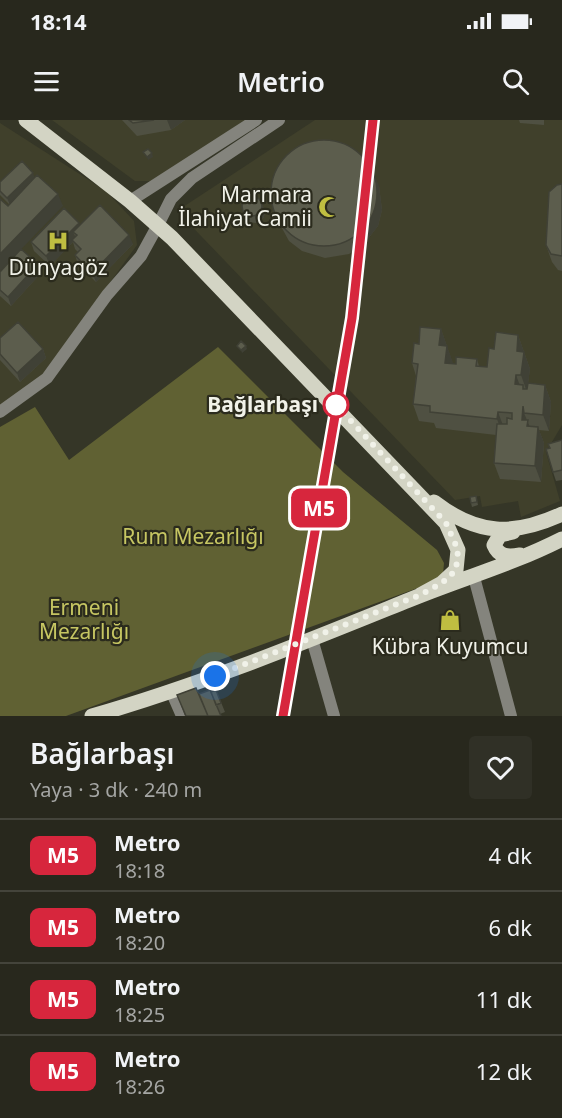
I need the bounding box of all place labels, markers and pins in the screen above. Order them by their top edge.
place label: Marmara İlahiyat Camii [178,180,312,232]
mosque icon: Marmara İlahiyat Camii [317,195,341,219]
hospital icon: Dünyagöz [46,229,70,253]
place label: Dünyagöz [8,253,108,281]
place label: Bağlarbaşı [207,390,318,418]
marker: Bağlarbaşı [323,392,349,418]
shop icon: Kübra Kuyumcu [438,608,462,632]
place label: Kübra Kuyumcu [372,632,528,660]

